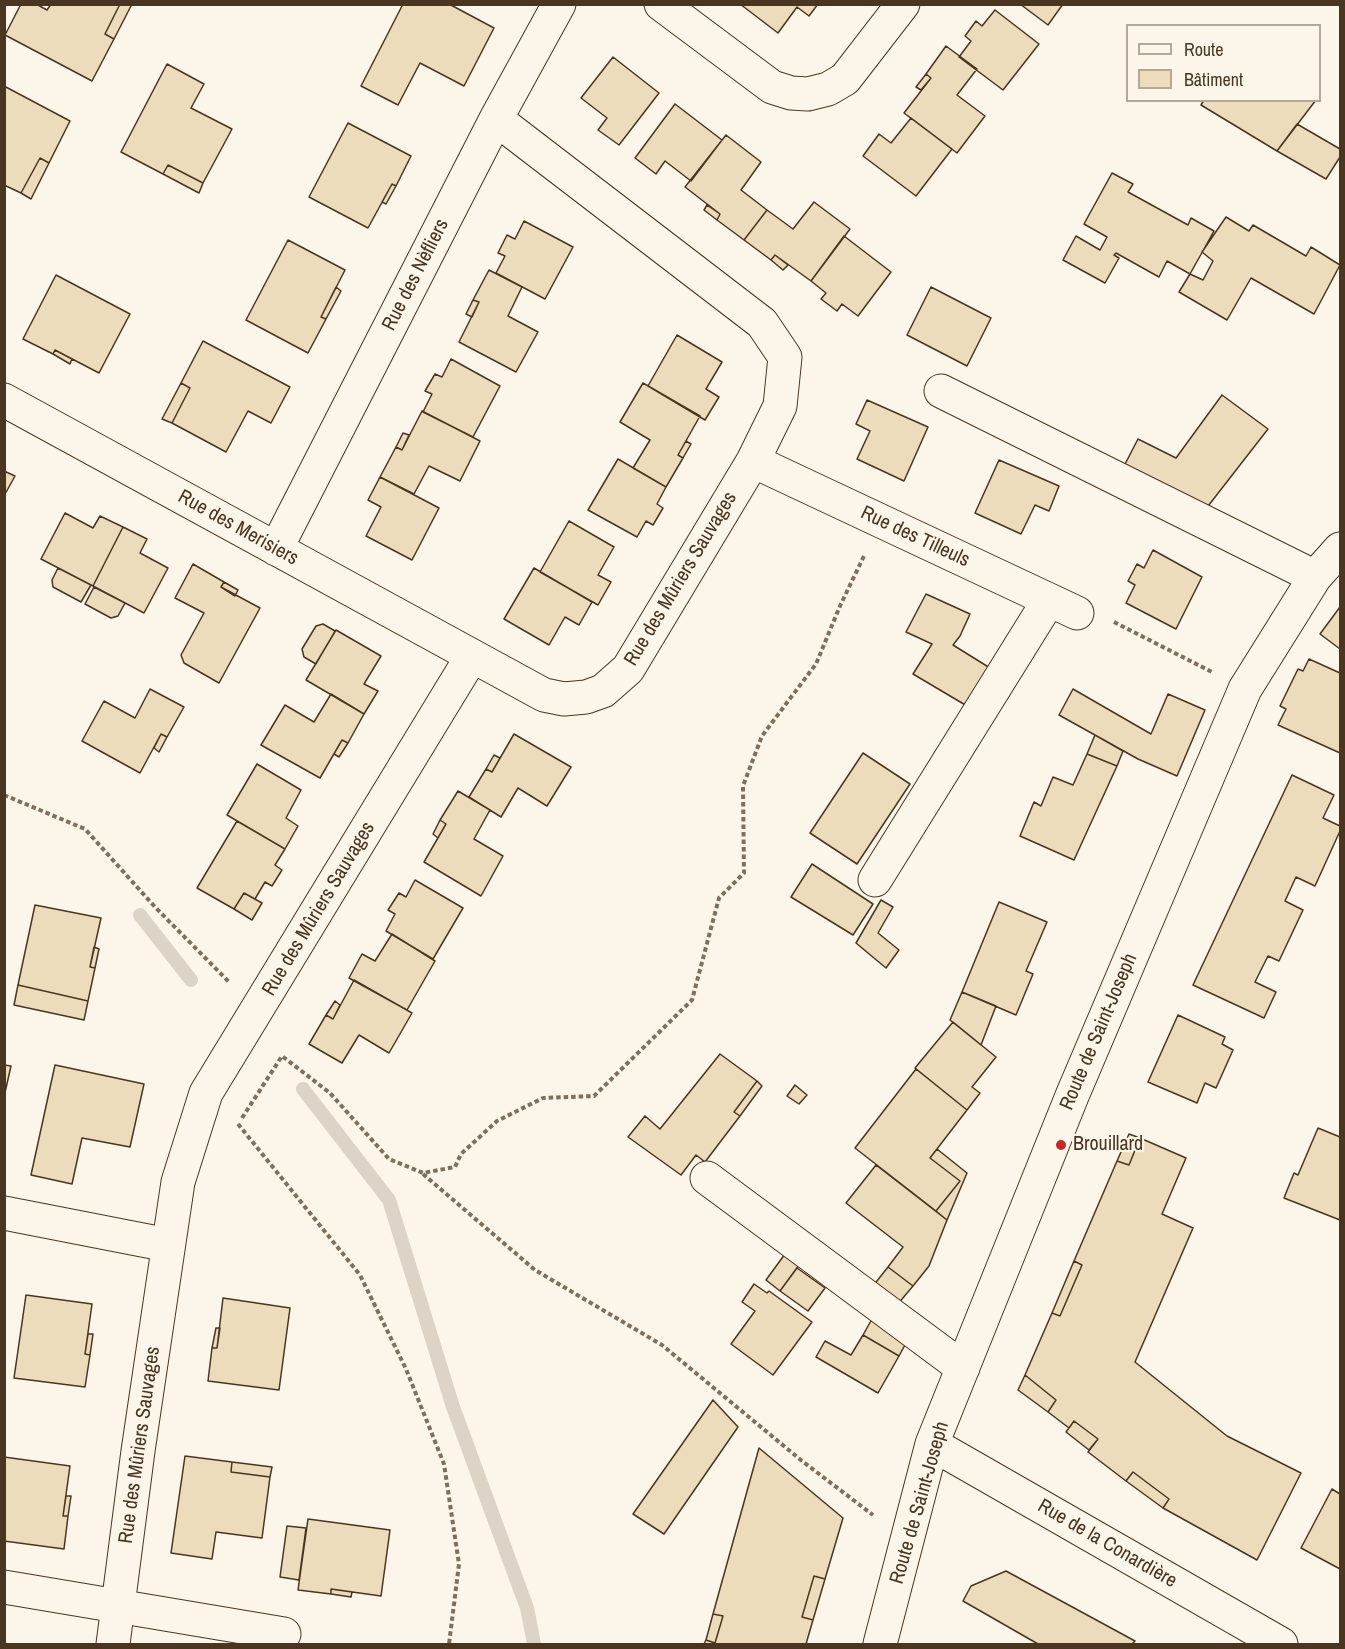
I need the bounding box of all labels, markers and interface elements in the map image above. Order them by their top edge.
legend [1126,24,1321,102]
text: Route [1184,37,1223,62]
text: Bâtiment [1184,67,1243,92]
street label: Rue des Nèfliers [378,215,454,335]
street label: Rue des Merisiers [174,485,302,571]
street label: Rue des Mûriers Sauvages [620,488,742,670]
street label: Rue des Tilleuls [857,501,973,573]
street label: Rue des Mûriers Sauvages [258,818,380,1000]
street label: Route de Saint-Joseph [1055,950,1143,1114]
place label: Brouillard [1073,1133,1143,1157]
marker: Brouillard [1054,1138,1068,1152]
street label: Rue des Mûriers Sauvages [114,1345,166,1545]
street label: Route de Saint-Joseph [885,1419,955,1587]
street label: Rue de la Conardière [1033,1494,1181,1594]

